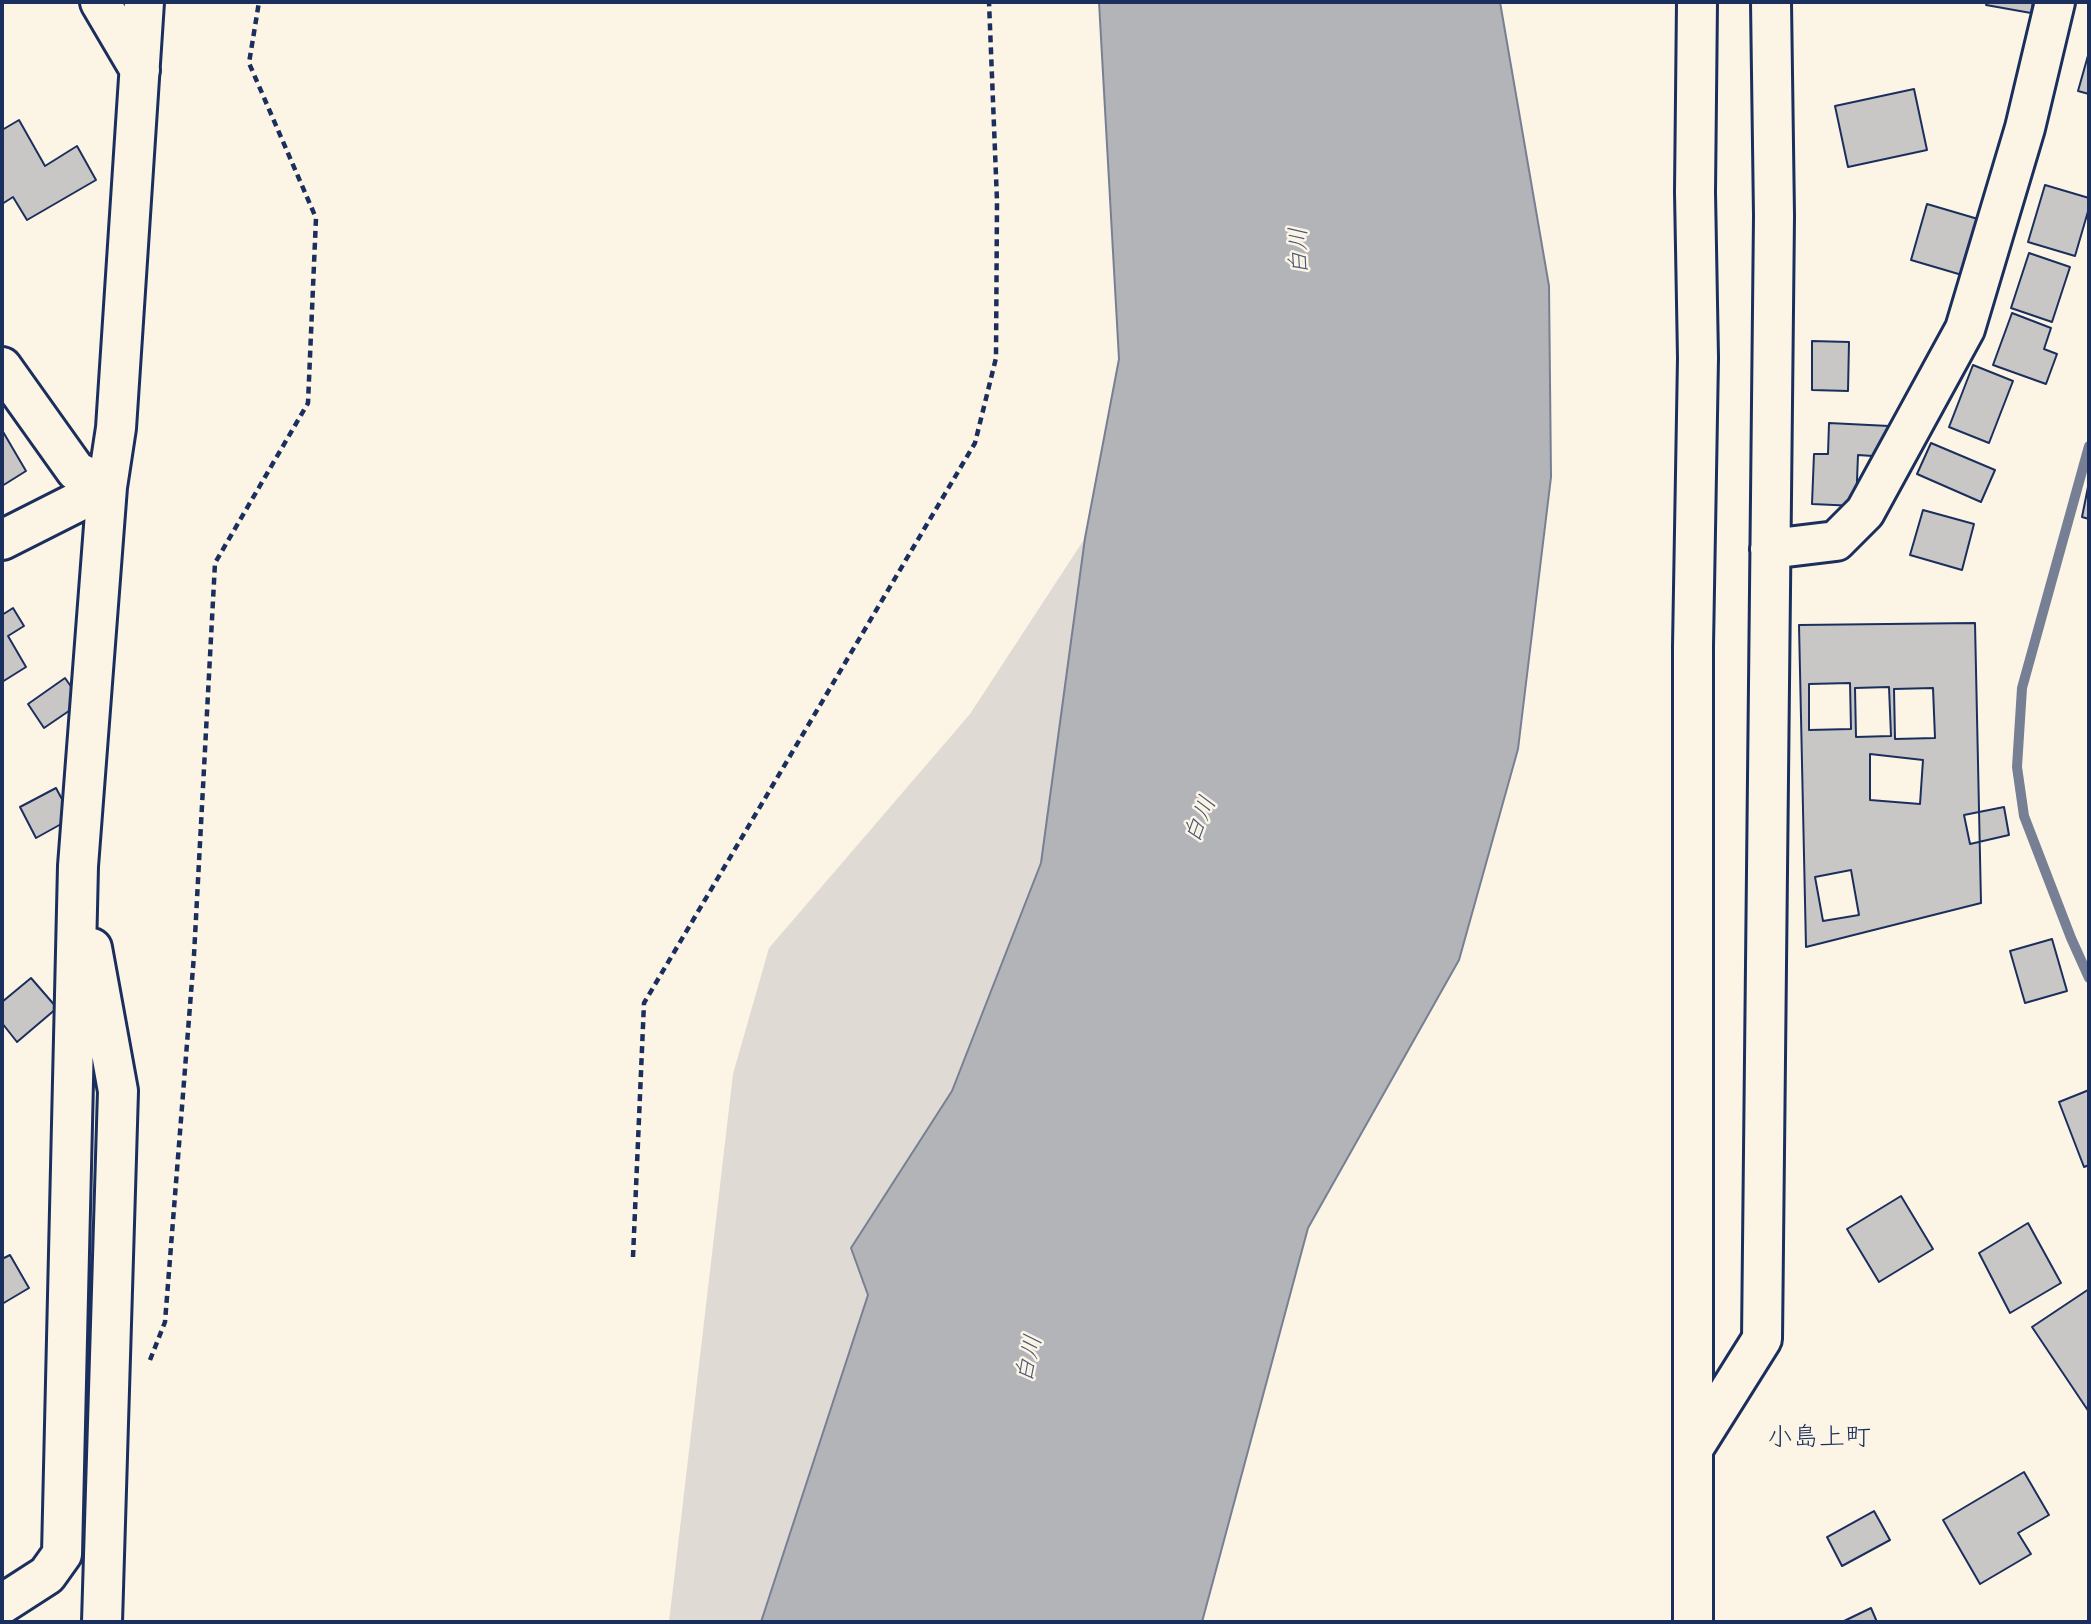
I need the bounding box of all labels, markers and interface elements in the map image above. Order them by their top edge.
water label: 白川 [1285,227,1315,275]
water label: 白川 [1178,792,1224,848]
water label: 白川 [1011,1332,1049,1386]
district label: 小島上町 [1767,1422,1871,1454]

